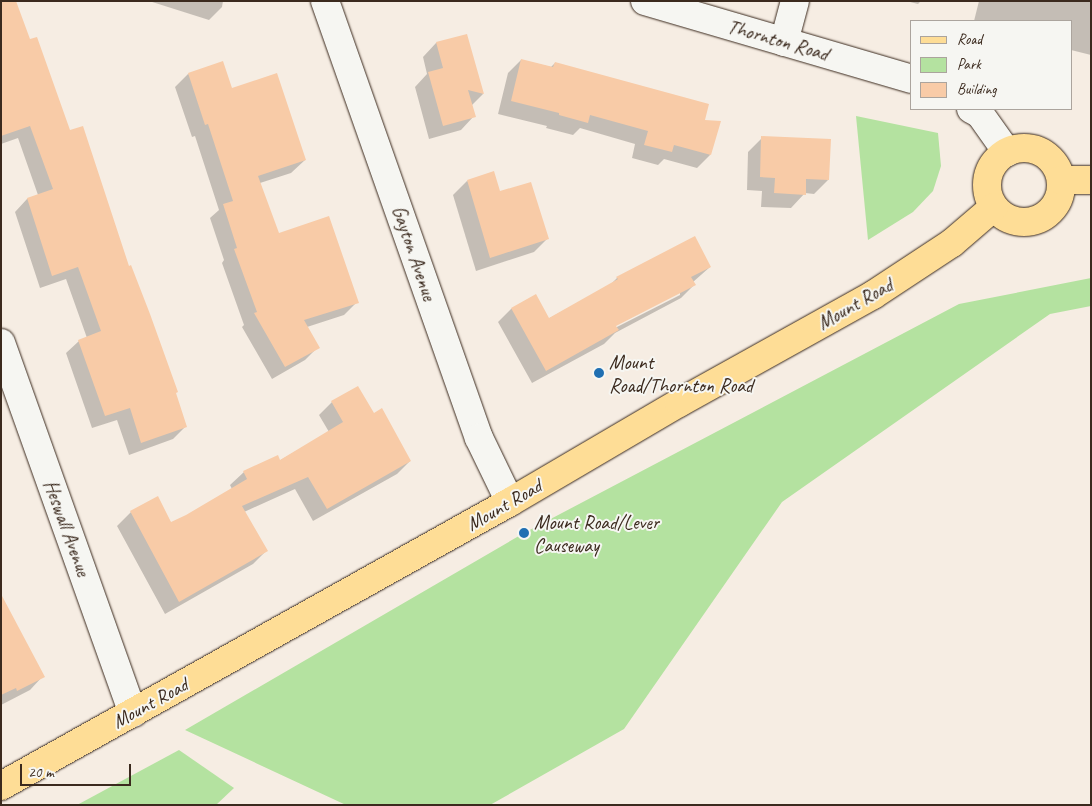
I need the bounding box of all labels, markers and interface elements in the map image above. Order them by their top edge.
street label: Thornton Road [725,14,831,66]
legend [910,20,1072,110]
text: Road [957,30,982,49]
text: Park [957,55,981,74]
text: Building [957,80,996,99]
street label: Gayton Avenue [387,203,441,303]
street label: Mount Road [813,273,897,335]
place label: Mount Road/Thornton Road [609,350,752,397]
marker: Mount Road/Thornton Road [593,367,605,379]
street label: Mount Road [462,474,546,536]
street label: Heswall Avenue [39,477,95,579]
place label: Mount Road/Lever Causeway [534,510,659,557]
marker: Mount Road/Lever Causeway [518,527,530,539]
street label: Mount Road [108,672,192,734]
scale bar [22,754,134,786]
text: 20 m [28,763,54,782]

